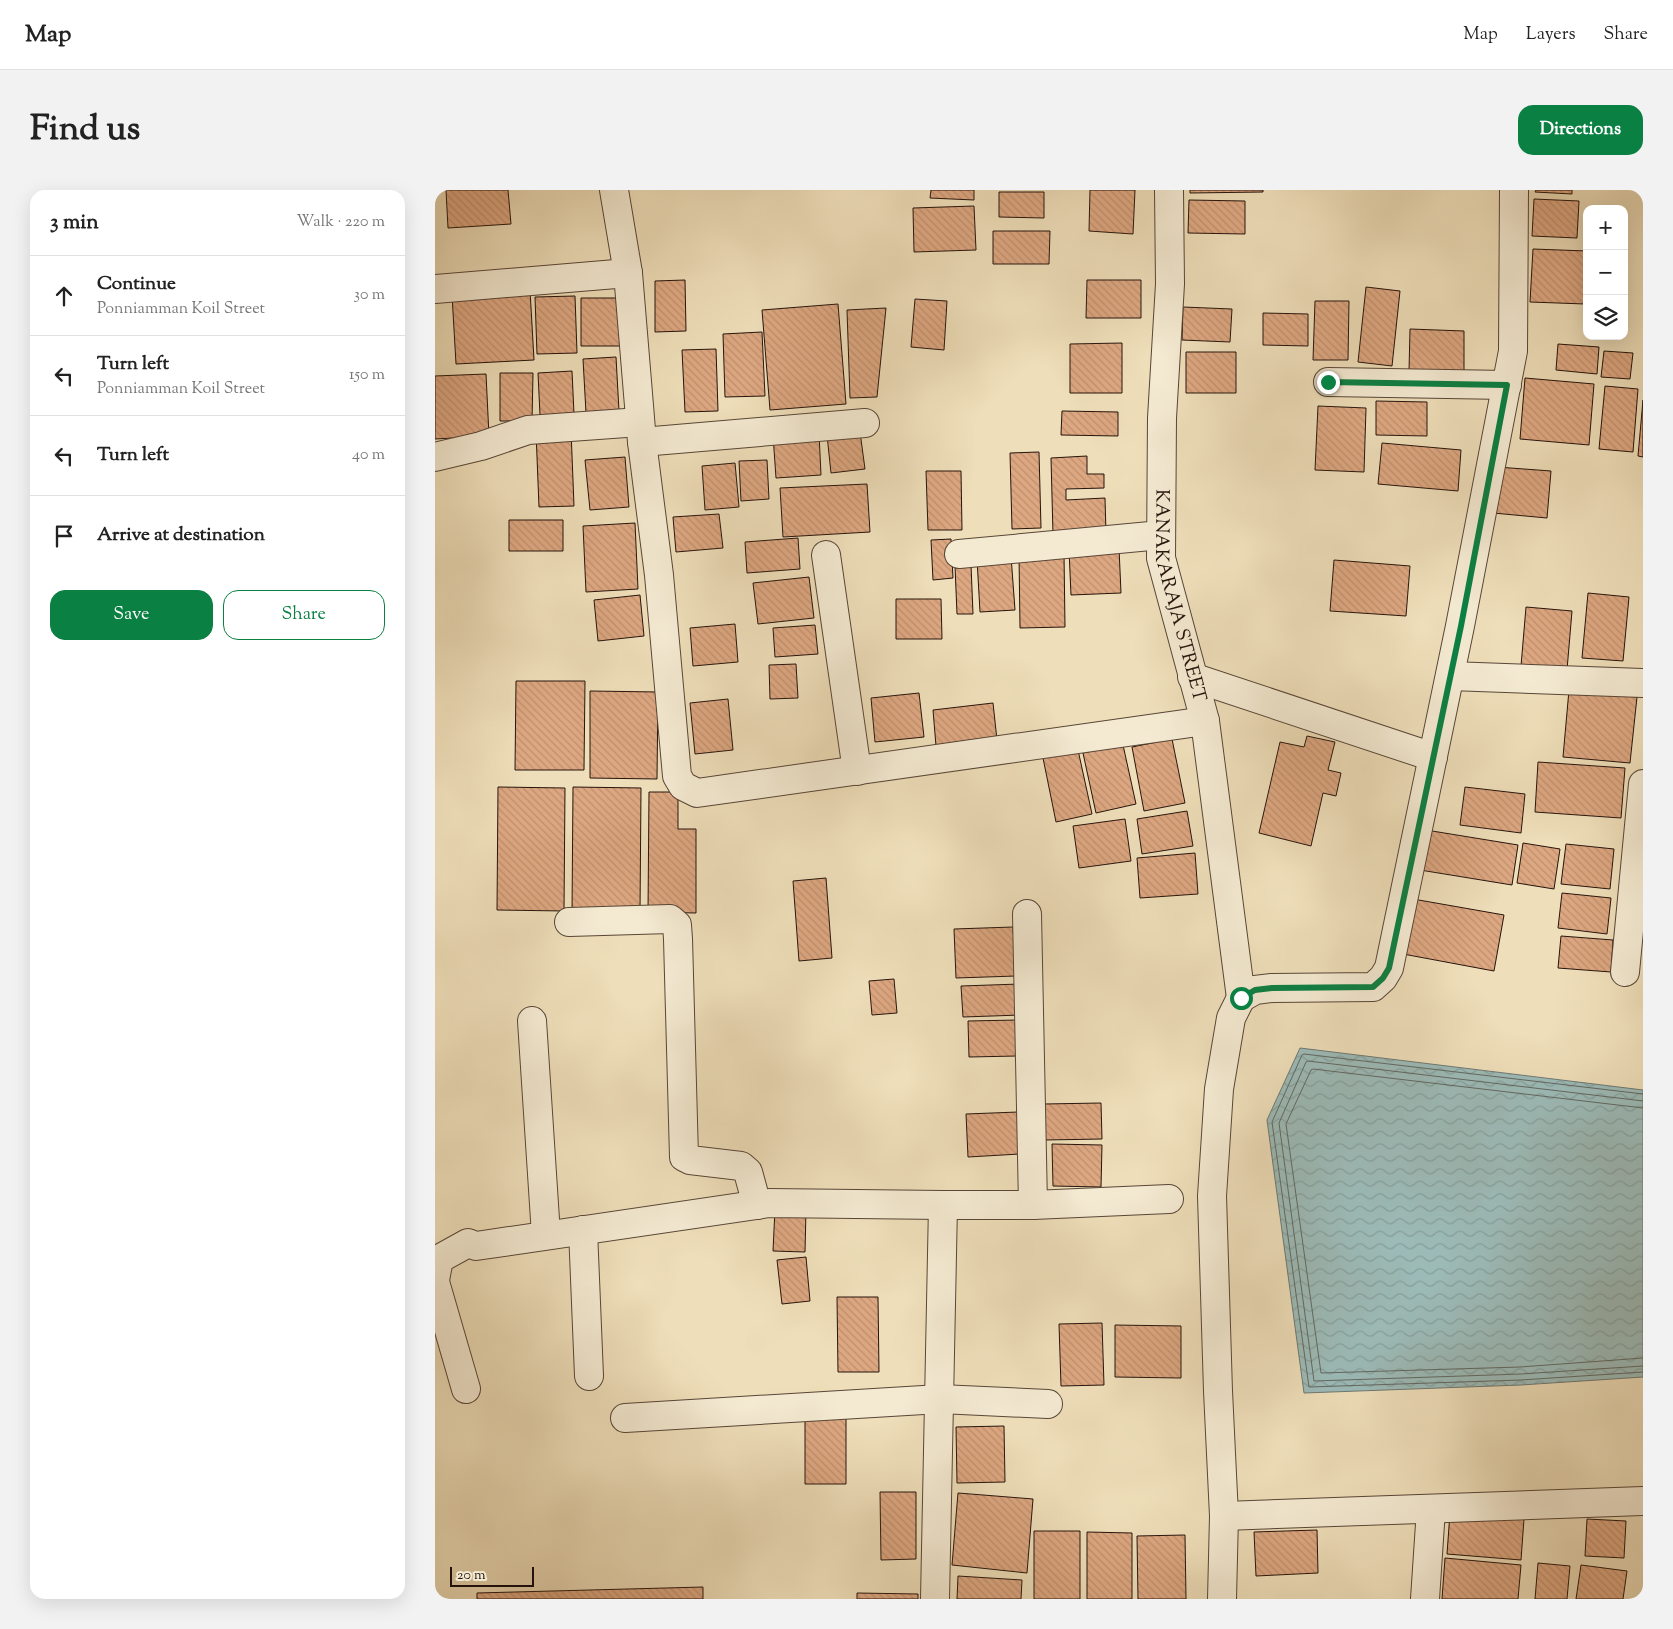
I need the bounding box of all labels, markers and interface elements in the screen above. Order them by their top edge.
text: Map [25,18,71,52]
text: Map [1463,22,1498,48]
text: Layers [1526,22,1576,48]
text: Share [1604,22,1648,48]
text: Find us [30,105,140,156]
button: Directions [1518,105,1643,155]
map controls [1583,205,1628,340]
button: + [1583,205,1628,250]
text: 3 min [50,208,99,238]
text: Walk · 220 m [297,211,385,234]
button: − [1583,250,1628,295]
text: Continue [97,271,176,298]
icon: ahead [50,282,78,310]
text: 30 m [354,284,385,307]
button: layers [1583,295,1628,340]
text: Ponniamman Koil Street [97,298,265,321]
text: Turn left [97,351,169,378]
icon: left [50,362,78,390]
text: 150 m [349,364,385,387]
route end [1317,371,1340,394]
text: Ponniamman Koil Street [97,378,265,401]
icon: left [50,442,78,470]
text: Turn left [97,442,169,469]
text: 40 m [352,444,385,467]
street label: KANAKARAJA STREET [1147,489,1213,705]
icon: arrive [50,522,78,550]
text: Arrive at destination [97,522,265,549]
button: Save [50,590,213,640]
button: Share [223,590,385,640]
route start [1230,987,1253,1010]
scale bar [450,1564,534,1587]
text: 20 m [457,1566,486,1586]

